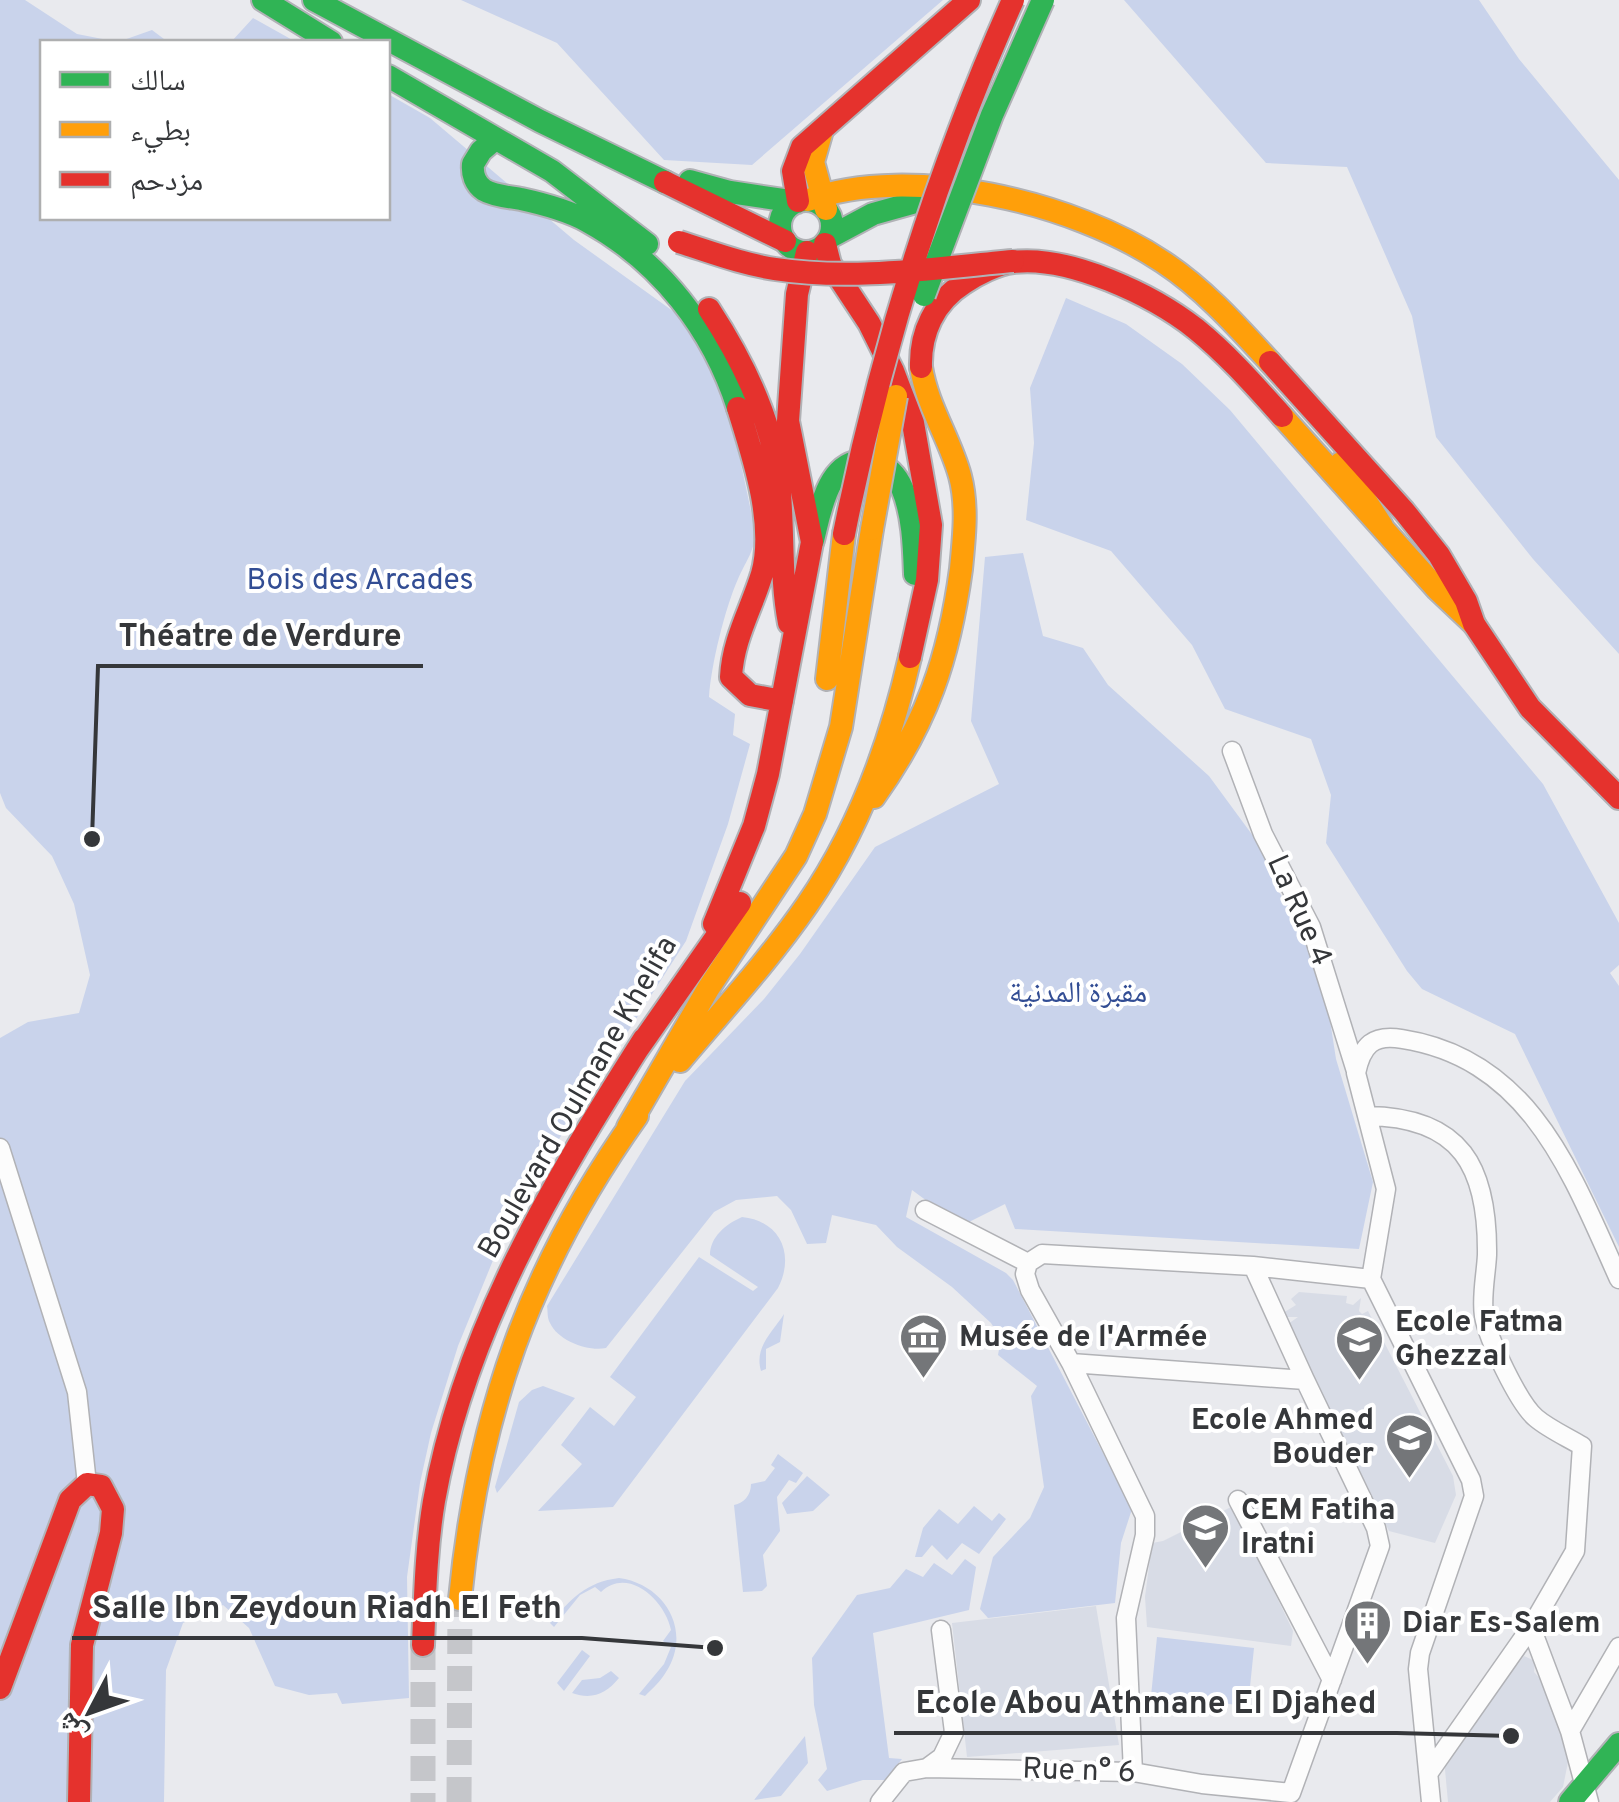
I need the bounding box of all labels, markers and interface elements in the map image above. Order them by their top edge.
legend [40,40,390,220]
text: سالك [130,64,186,101]
text: بطيء [130,114,191,154]
text: مزدحم [130,164,203,201]
park label: Bois des Arcades [246,563,474,600]
callout: Théatre de Verdure [98,604,423,666]
text: Théatre de Verdure [118,618,402,658]
street label: La Rue 4 [1257,850,1339,972]
street label: Boulevard Oulmane Khelifa [471,930,687,1266]
park label: مقبرة المدنية [1009,976,1147,1013]
place label: Ecole Fatma Ghezzal [1395,1305,1563,1376]
museum icon: Musée de l'Armée [898,1312,950,1380]
school or university icon: Ecole Fatma Ghezzal [1334,1314,1386,1382]
place label: Musée de l'Armée [959,1320,1208,1357]
place label: Ecole Ahmed Bouder [1191,1403,1374,1474]
school or university icon: Ecole Ahmed Bouder [1383,1412,1435,1480]
place label: CEM Fatiha Iratni [1241,1493,1395,1564]
school or university icon: CEM Fatiha Iratni [1180,1502,1232,1570]
callout: Salle Ibn Zeydoun Riadh El Feth [72,1576,582,1638]
text: Salle Ibn Zeydoun Riadh El Feth [92,1590,562,1630]
building icon: Diar Es-Salem [1341,1598,1393,1666]
place label: Diar Es-Salem [1402,1606,1601,1643]
north arrow [40,1662,140,1762]
callout: Ecole Abou Athmane El Djahed [894,1671,1397,1733]
text: Ecole Abou Athmane El Djahed [916,1685,1376,1725]
text: ش [50,1703,97,1749]
street label: Rue n° 6 [1022,1752,1136,1792]

